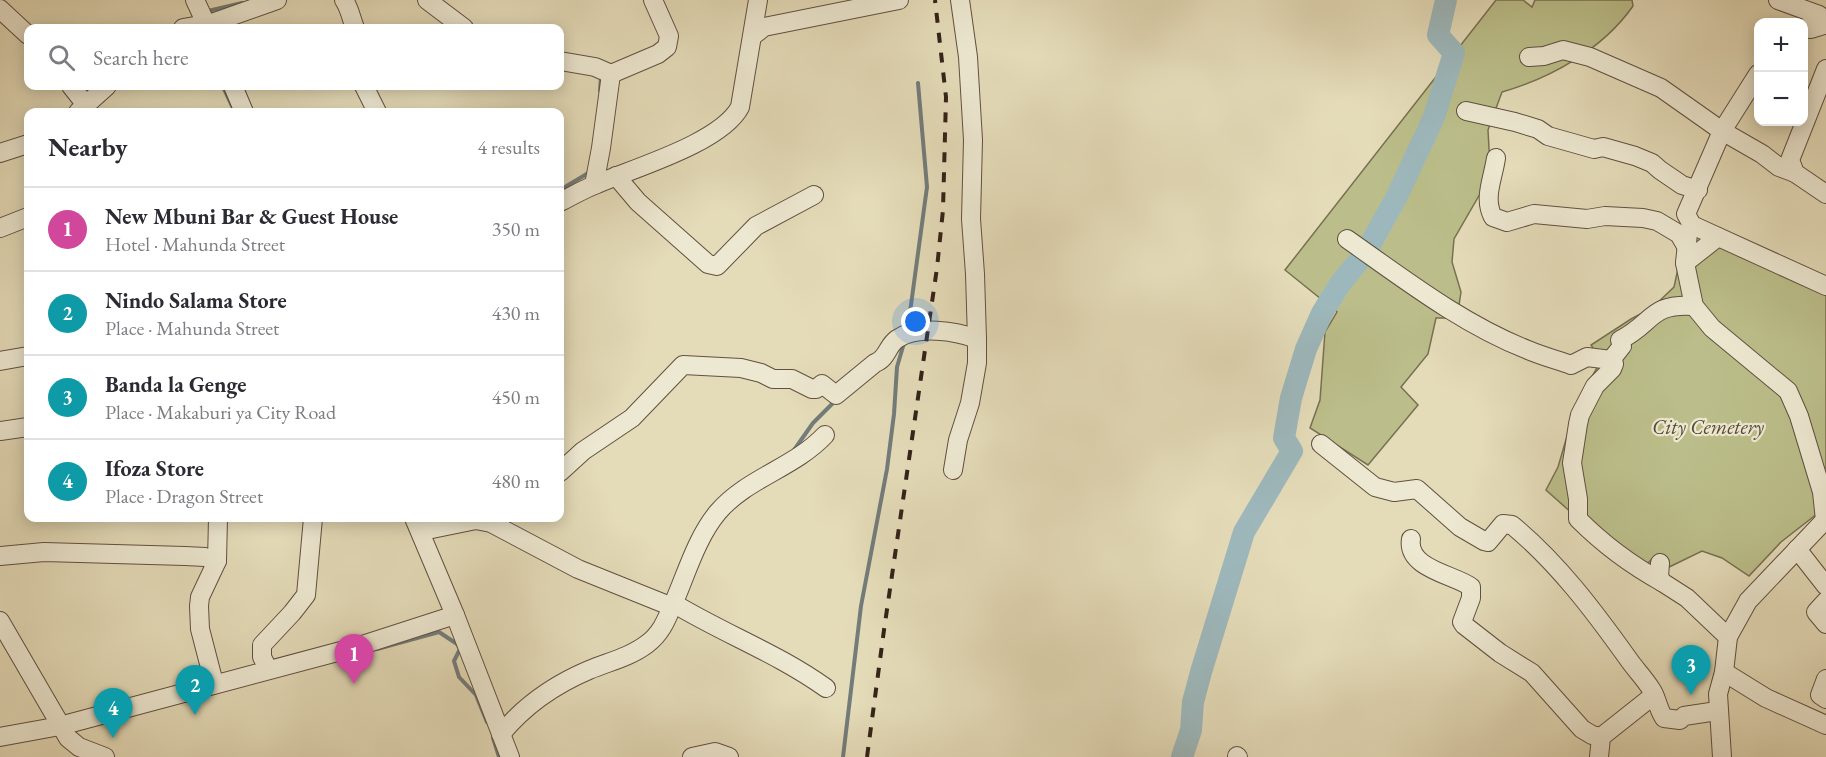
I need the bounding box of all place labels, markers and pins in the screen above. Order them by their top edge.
pin: 1 [334,634,374,684]
pin: 3 [1672,646,1710,695]
pin: 2 [176,666,214,715]
pin: 4 [94,688,132,738]

